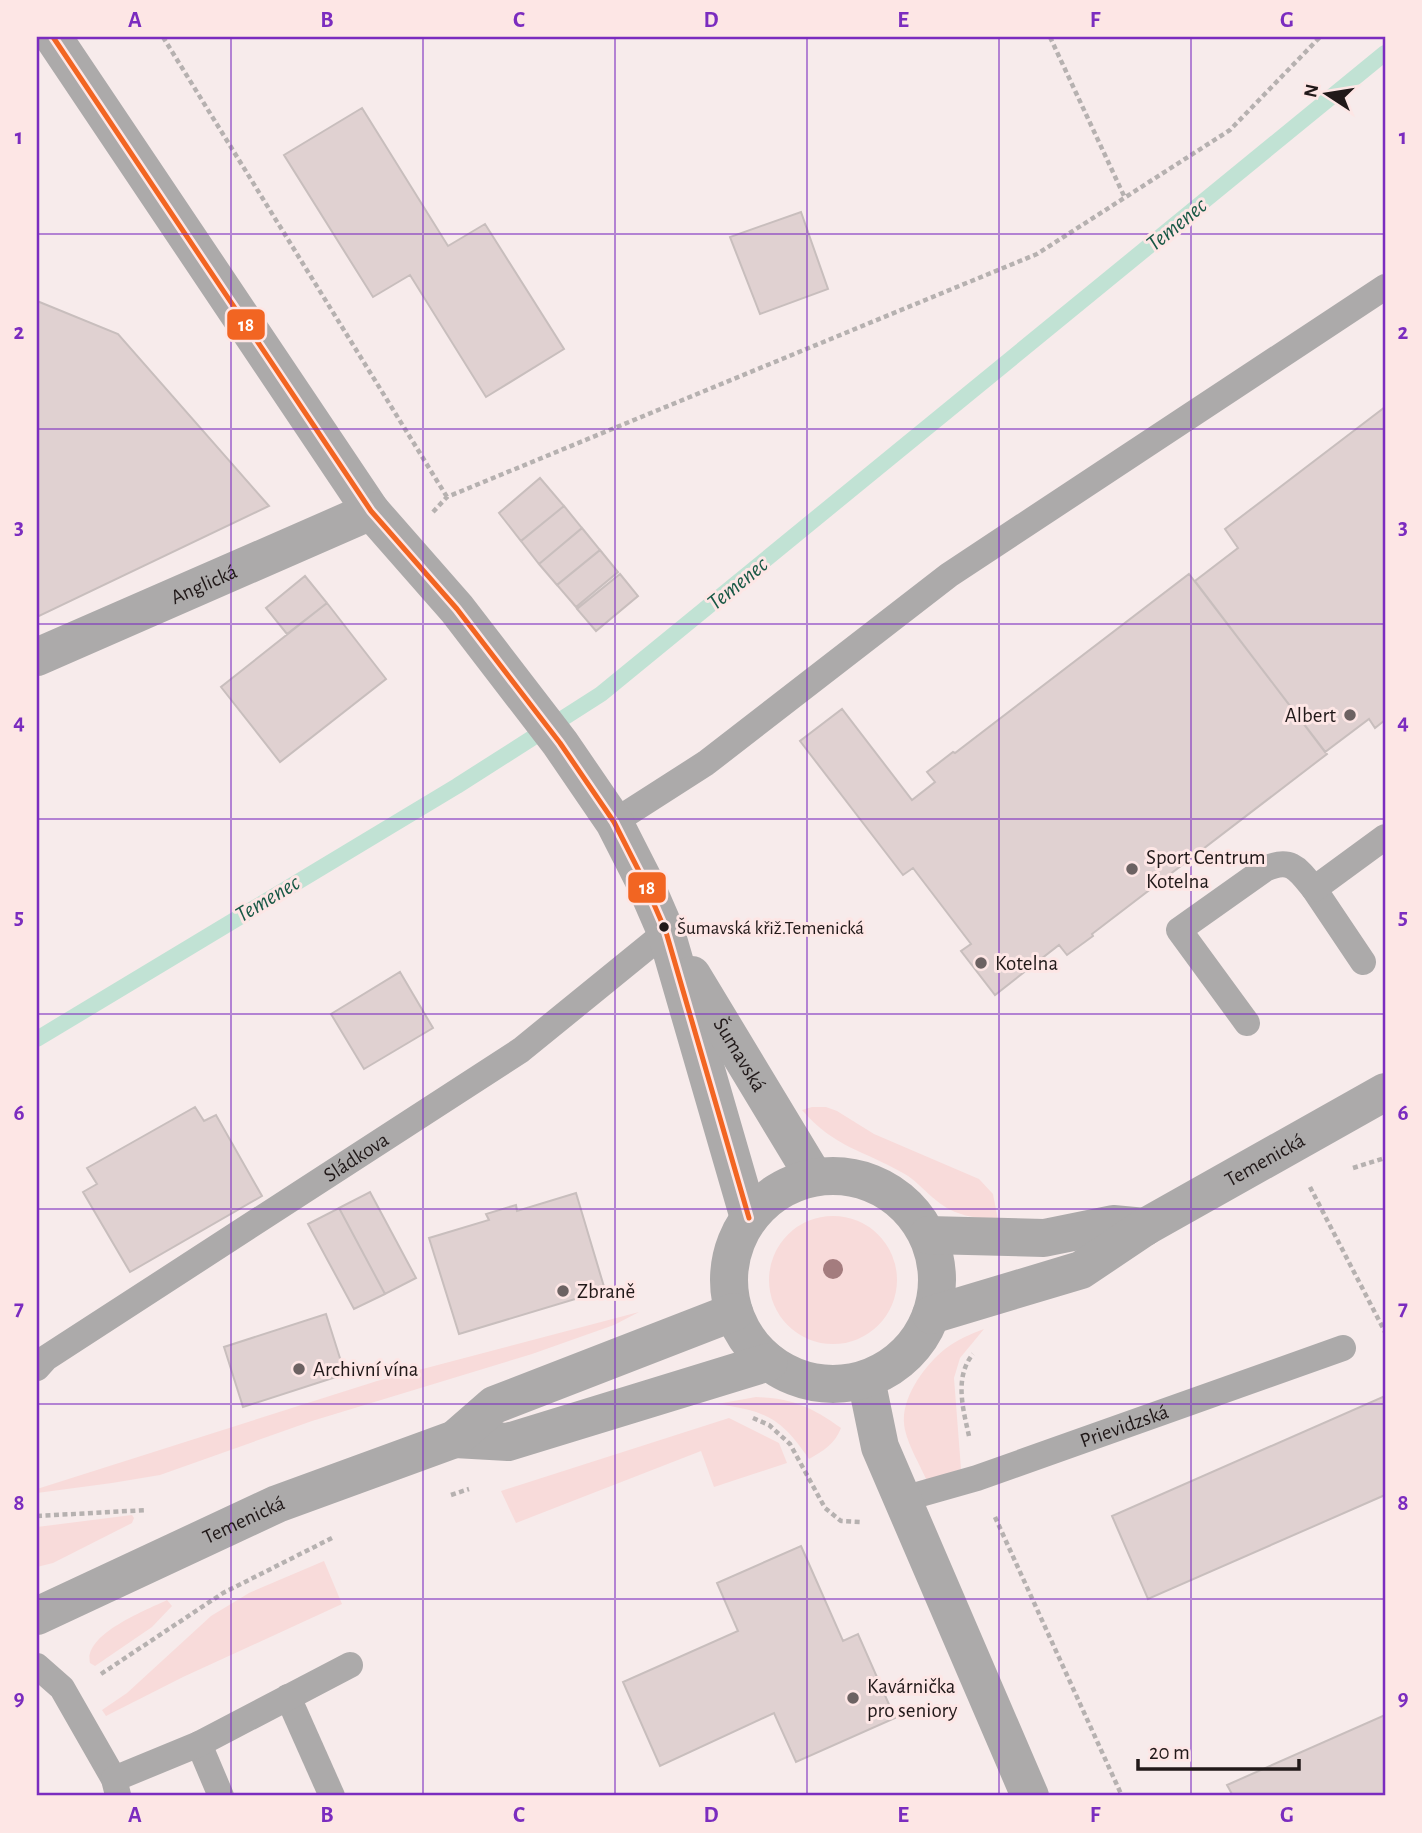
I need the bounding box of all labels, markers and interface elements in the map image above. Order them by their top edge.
text: A [128,9,142,32]
text: B [320,9,334,32]
text: C [513,9,525,32]
text: D [703,9,719,32]
text: E [897,9,909,32]
text: F [1090,9,1101,32]
text: G [1280,9,1294,32]
north arrow [1292,60,1362,130]
text: N [1301,82,1323,99]
text: 1 [15,126,23,149]
text: 1 [1399,126,1407,149]
water label: Temenec [1142,194,1212,256]
line badge: 18 [226,308,266,341]
text: 18 [238,316,254,335]
text: 2 [14,321,25,344]
text: 2 [1398,321,1409,344]
text: 3 [14,516,24,539]
text: 3 [1398,516,1408,539]
water label: Temenec [703,553,773,615]
street label: Anglická [168,561,241,608]
place label: Albert [1285,705,1336,726]
marker: Albert [1342,707,1358,723]
text: 4 [13,711,25,734]
text: 4 [1397,711,1409,734]
place label: Sport Centrum Kotelna [1146,847,1265,892]
marker: Sport Centrum Kotelna [1124,861,1140,877]
water label: Temenec [232,871,304,927]
line badge: 18 [627,871,667,904]
text: 18 [639,879,655,898]
text: 5 [14,906,24,929]
text: 5 [1398,906,1408,929]
place label: Šumavská křiž.Temenická [677,917,864,938]
marker: Šumavská křiž.Temenická [657,920,671,934]
place label: Kotelna [995,953,1058,974]
marker: Kotelna [973,955,989,971]
street label: Šumavská [709,1013,770,1096]
text: 6 [13,1102,25,1125]
text: 6 [1397,1102,1409,1125]
street label: Sládkova [320,1129,393,1186]
street label: Temenická [1221,1129,1309,1191]
place label: Zbraně [577,1281,635,1302]
marker: Zbraně [555,1283,571,1299]
text: 7 [14,1297,24,1320]
text: 7 [1398,1297,1408,1320]
place label: Archivní vína [313,1359,419,1380]
marker: Archivní vína [291,1361,307,1377]
street label: Prievidzská [1077,1401,1172,1452]
text: 8 [13,1492,25,1515]
street label: Temenická [200,1492,288,1548]
text: 8 [1397,1492,1409,1515]
place label: Kavárnička pro seniory [867,1676,958,1721]
text: 9 [13,1687,25,1710]
text: 9 [1397,1687,1409,1710]
marker: Kavárnička pro seniory [845,1690,861,1706]
scale bar [1138,1728,1300,1772]
text: 20 m [1149,1742,1190,1763]
text: A [128,1804,142,1827]
text: B [320,1804,334,1827]
text: C [513,1804,525,1827]
text: D [703,1804,719,1827]
text: E [897,1804,909,1827]
text: F [1090,1804,1101,1827]
text: G [1280,1804,1294,1827]

